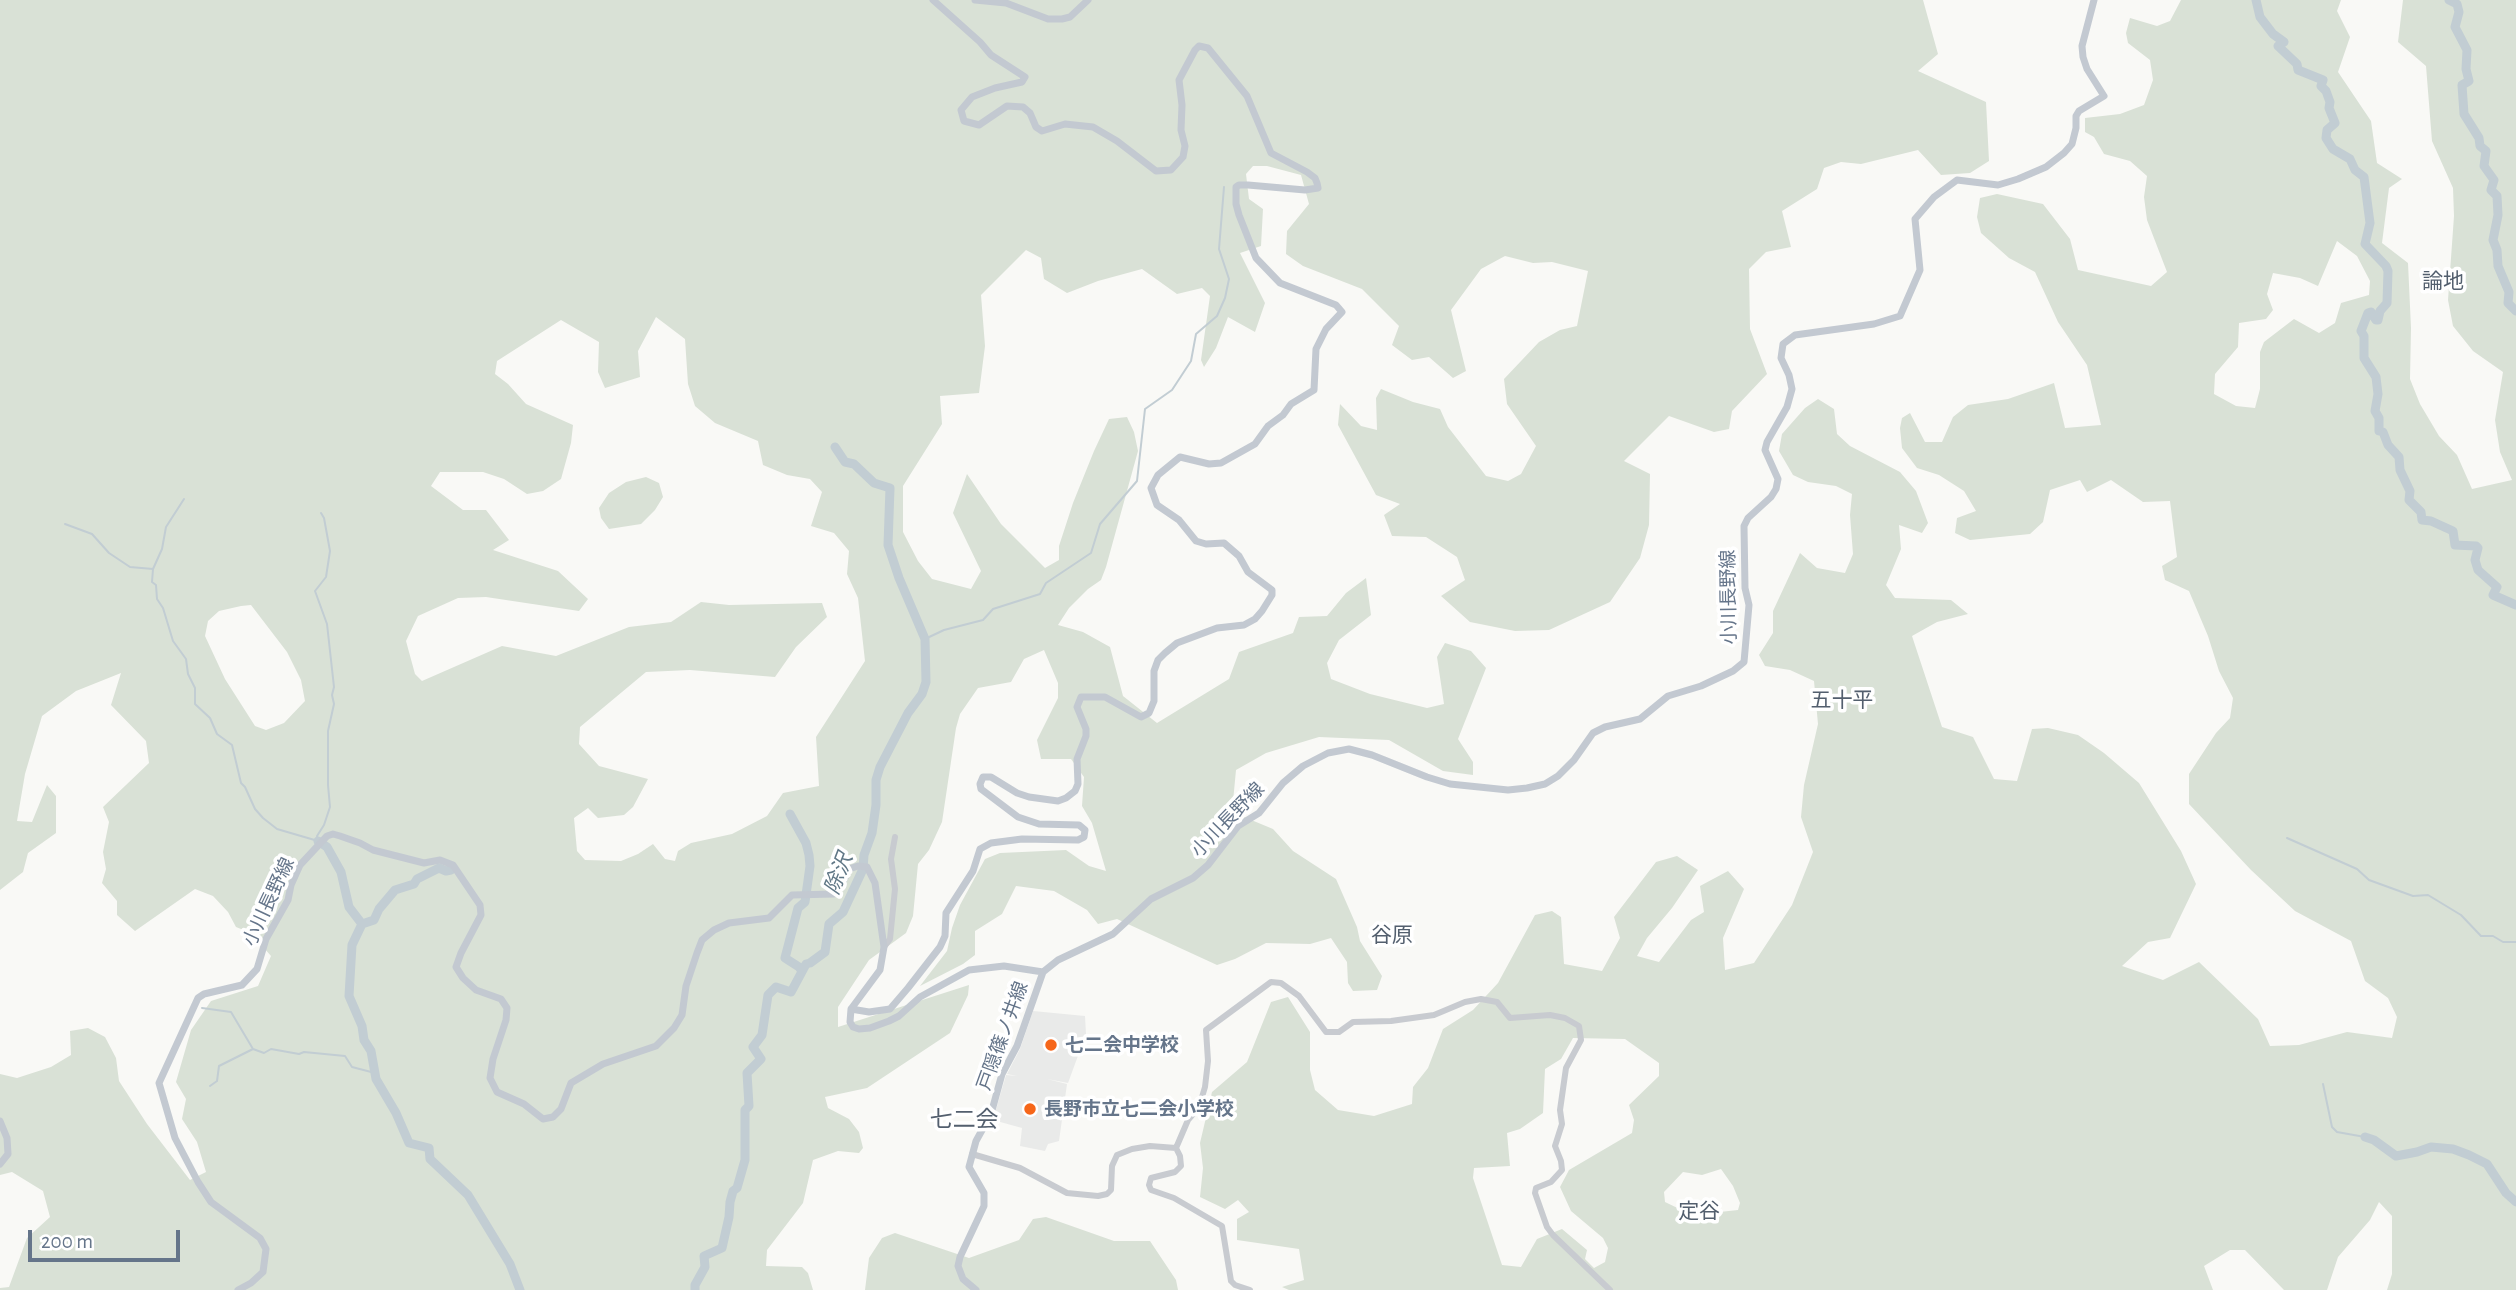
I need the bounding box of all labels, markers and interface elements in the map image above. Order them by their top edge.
district label: 論地 [2422,269,2464,295]
street label: 小川長野線 [1717,549,1741,645]
district label: 五十平 [1811,688,1873,714]
street label: 小川長野線 [1187,778,1269,862]
water label: 除沢 [820,850,858,898]
street label: 小川長野線 [239,854,299,950]
district label: 谷原 [1371,923,1413,949]
street label: 戸隠篠ノ井線 [973,979,1033,1093]
place label: 七二会中学校 [1065,1034,1179,1056]
marker: 七二会中学校 [1043,1037,1059,1053]
place label: 長野市立七二会小学校 [1044,1098,1234,1120]
marker: 長野市立七二会小学校 [1022,1101,1038,1117]
district label: 七二会 [930,1106,998,1134]
district label: 定谷 [1678,1199,1720,1225]
scale bar [32,1216,184,1260]
text: 200 m [41,1231,93,1252]

